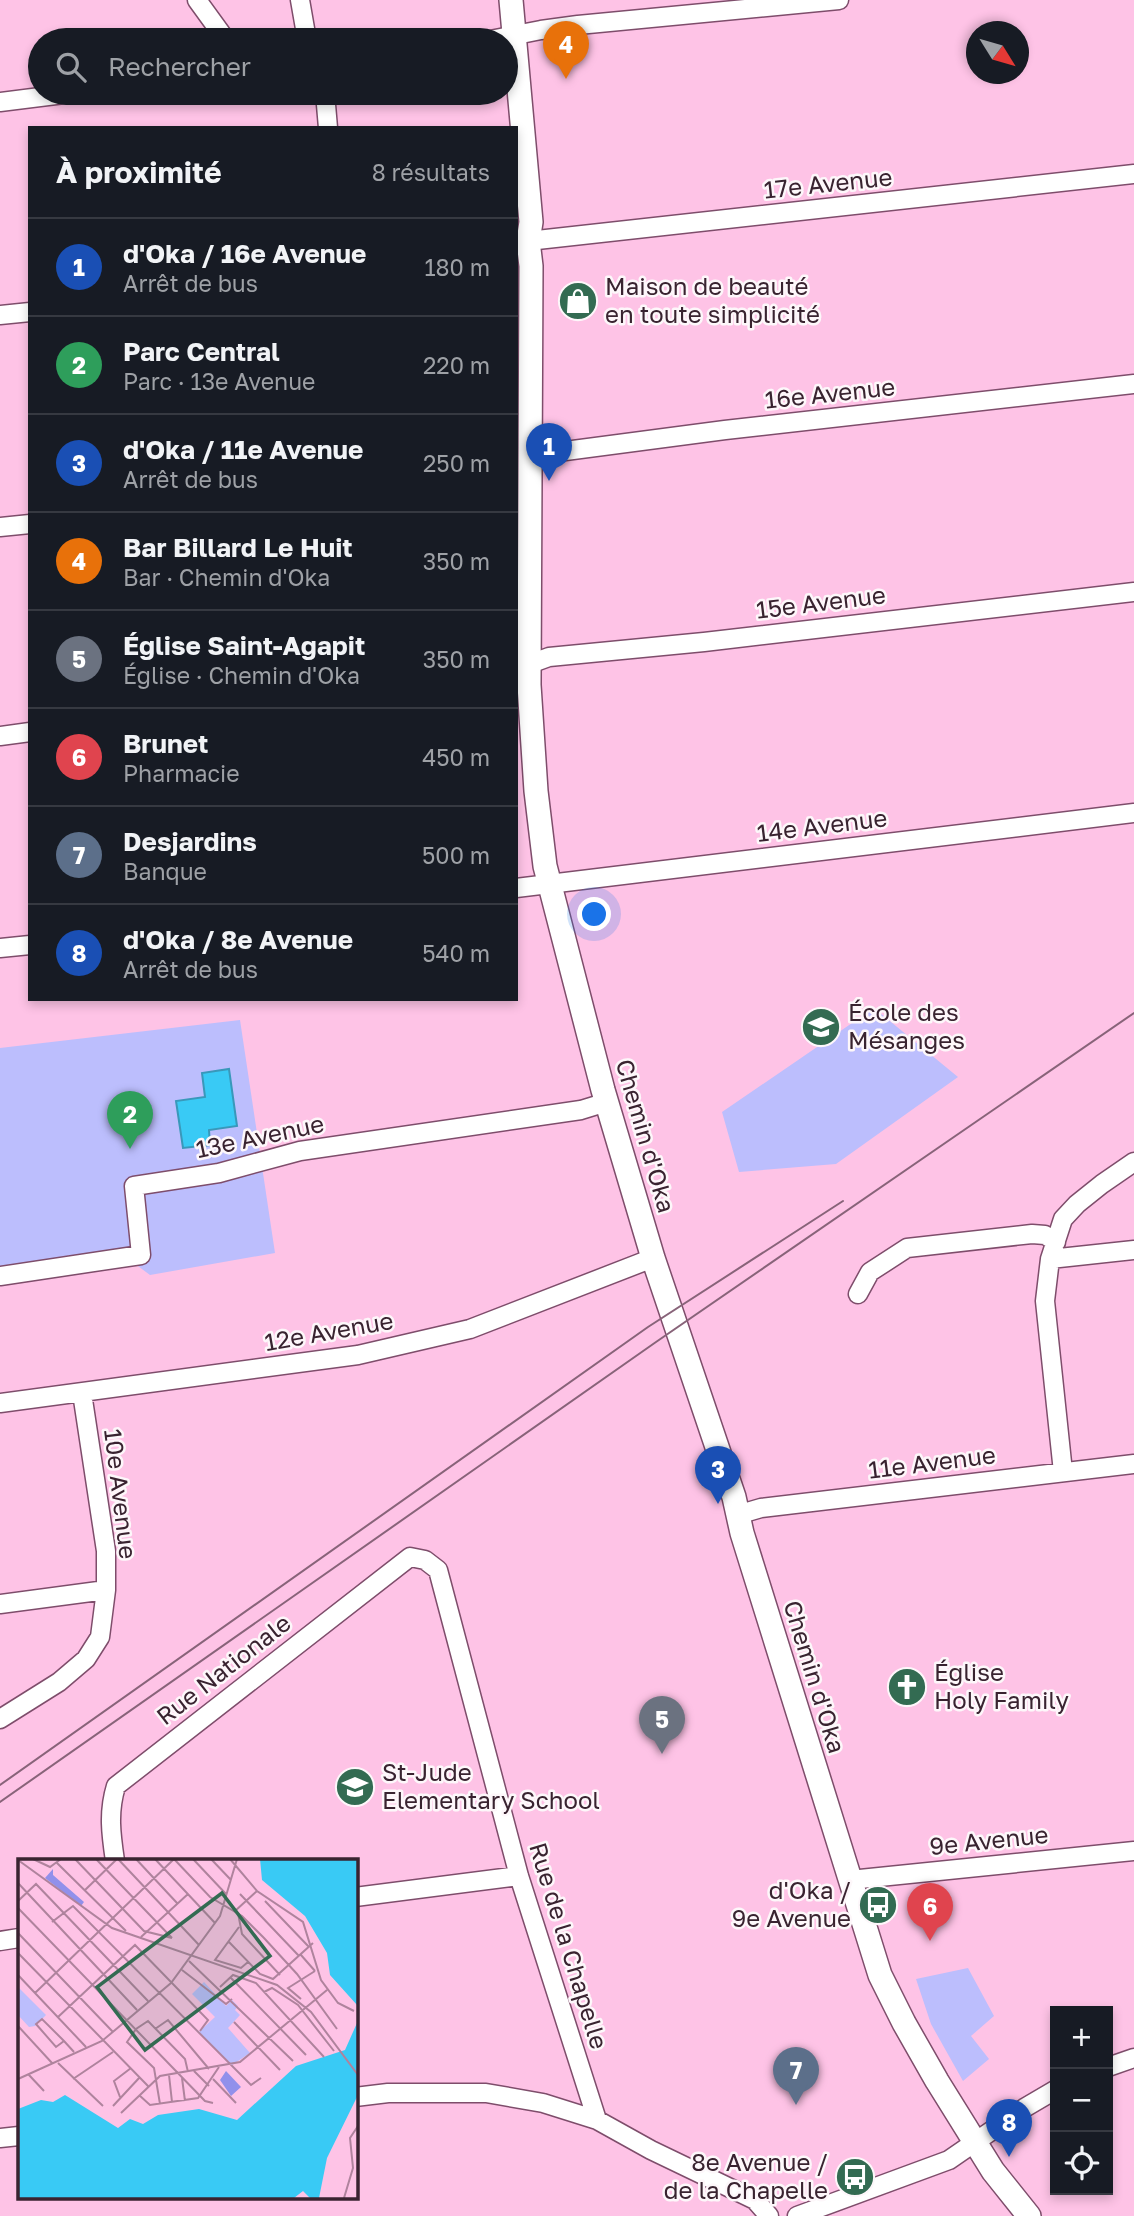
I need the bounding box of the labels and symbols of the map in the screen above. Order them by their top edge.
pin: 4 [543,21,589,79]
north arrow [966,21,1029,84]
street label: 17e Avenue [762,161,894,204]
place label: Maison de beauté en toute simplicité [605,271,820,328]
shop icon: Maison de beauté en toute simplicité [557,280,599,322]
street label: 16e Avenue [763,371,896,414]
pin: 1 [526,423,572,481]
street label: 15e Avenue [754,579,887,624]
street label: 14e Avenue [755,802,889,847]
your location [577,897,611,931]
place label: École des Mésanges [848,997,965,1054]
school or university icon: École des Mésanges [800,1006,842,1048]
street label: Chemin d'Oka [611,1056,682,1216]
pin: 2 [107,1091,153,1149]
street label: 13e Avenue [193,1108,326,1163]
street label: 12e Avenue [262,1305,395,1356]
street label: 10e Avenue [99,1427,144,1561]
street label: 11e Avenue [867,1439,997,1484]
pin: 3 [695,1446,741,1504]
street label: Chemin d'Oka [778,1597,852,1756]
street label: Rue Nationale [150,1608,296,1730]
place label: Église Holy Family [934,1657,1069,1714]
church icon: Église Holy Family [886,1666,928,1708]
pin: 5 [639,1696,685,1754]
place label: St-Jude Elementary School [382,1757,600,1814]
school or university icon: St-Jude Elementary School [334,1766,376,1808]
street label: 9e Avenue [928,1819,1050,1860]
street label: Rue de la Chapelle [524,1839,615,2052]
inset map [18,1859,357,2198]
place label: d'Oka / 9e Avenue [732,1875,851,1932]
pin: 6 [907,1883,953,1941]
bus stop icon: d'Oka / 9e Avenue [857,1884,899,1926]
pin: 7 [773,2047,819,2105]
pin: 8 [986,2099,1032,2157]
place label: 8e Avenue / de la Chapelle [664,2147,828,2204]
bus stop icon: 8e Avenue / de la Chapelle [834,2156,876,2198]

